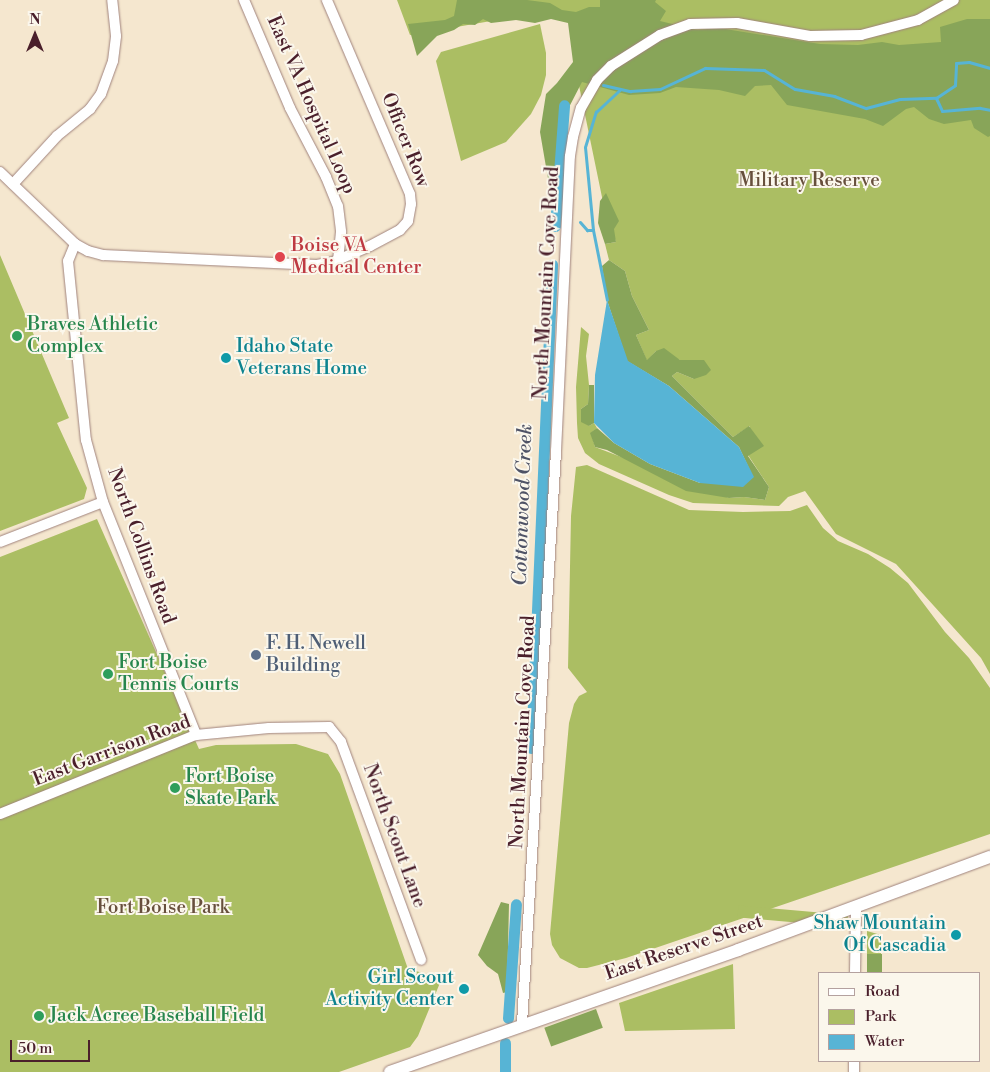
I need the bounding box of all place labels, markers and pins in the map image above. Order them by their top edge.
place label: Boise VA Medical Center [291,235,422,279]
marker: Boise VA Medical Center [273,250,287,264]
place label: Braves Athletic Complex [27,314,158,358]
marker: Braves Athletic Complex [11,330,23,342]
place label: Idaho State Veterans Home [236,336,367,380]
marker: Idaho State Veterans Home [220,352,232,364]
place label: F. H. Newell Building [266,633,366,677]
marker: F. H. Newell Building [250,649,262,661]
place label: Fort Boise Tennis Courts [118,652,239,696]
marker: Fort Boise Tennis Courts [102,668,114,680]
place label: Fort Boise Skate Park [185,766,276,810]
marker: Fort Boise Skate Park [169,782,181,794]
place label: Shaw Mountain Of Cascadia [813,913,946,957]
marker: Shaw Mountain Of Cascadia [950,929,962,941]
place label: Girl Scout Activity Center [325,967,454,1011]
marker: Girl Scout Activity Center [458,983,470,995]
place label: Jack Acree Baseball Field [49,1005,264,1027]
marker: Jack Acree Baseball Field [33,1010,45,1022]

